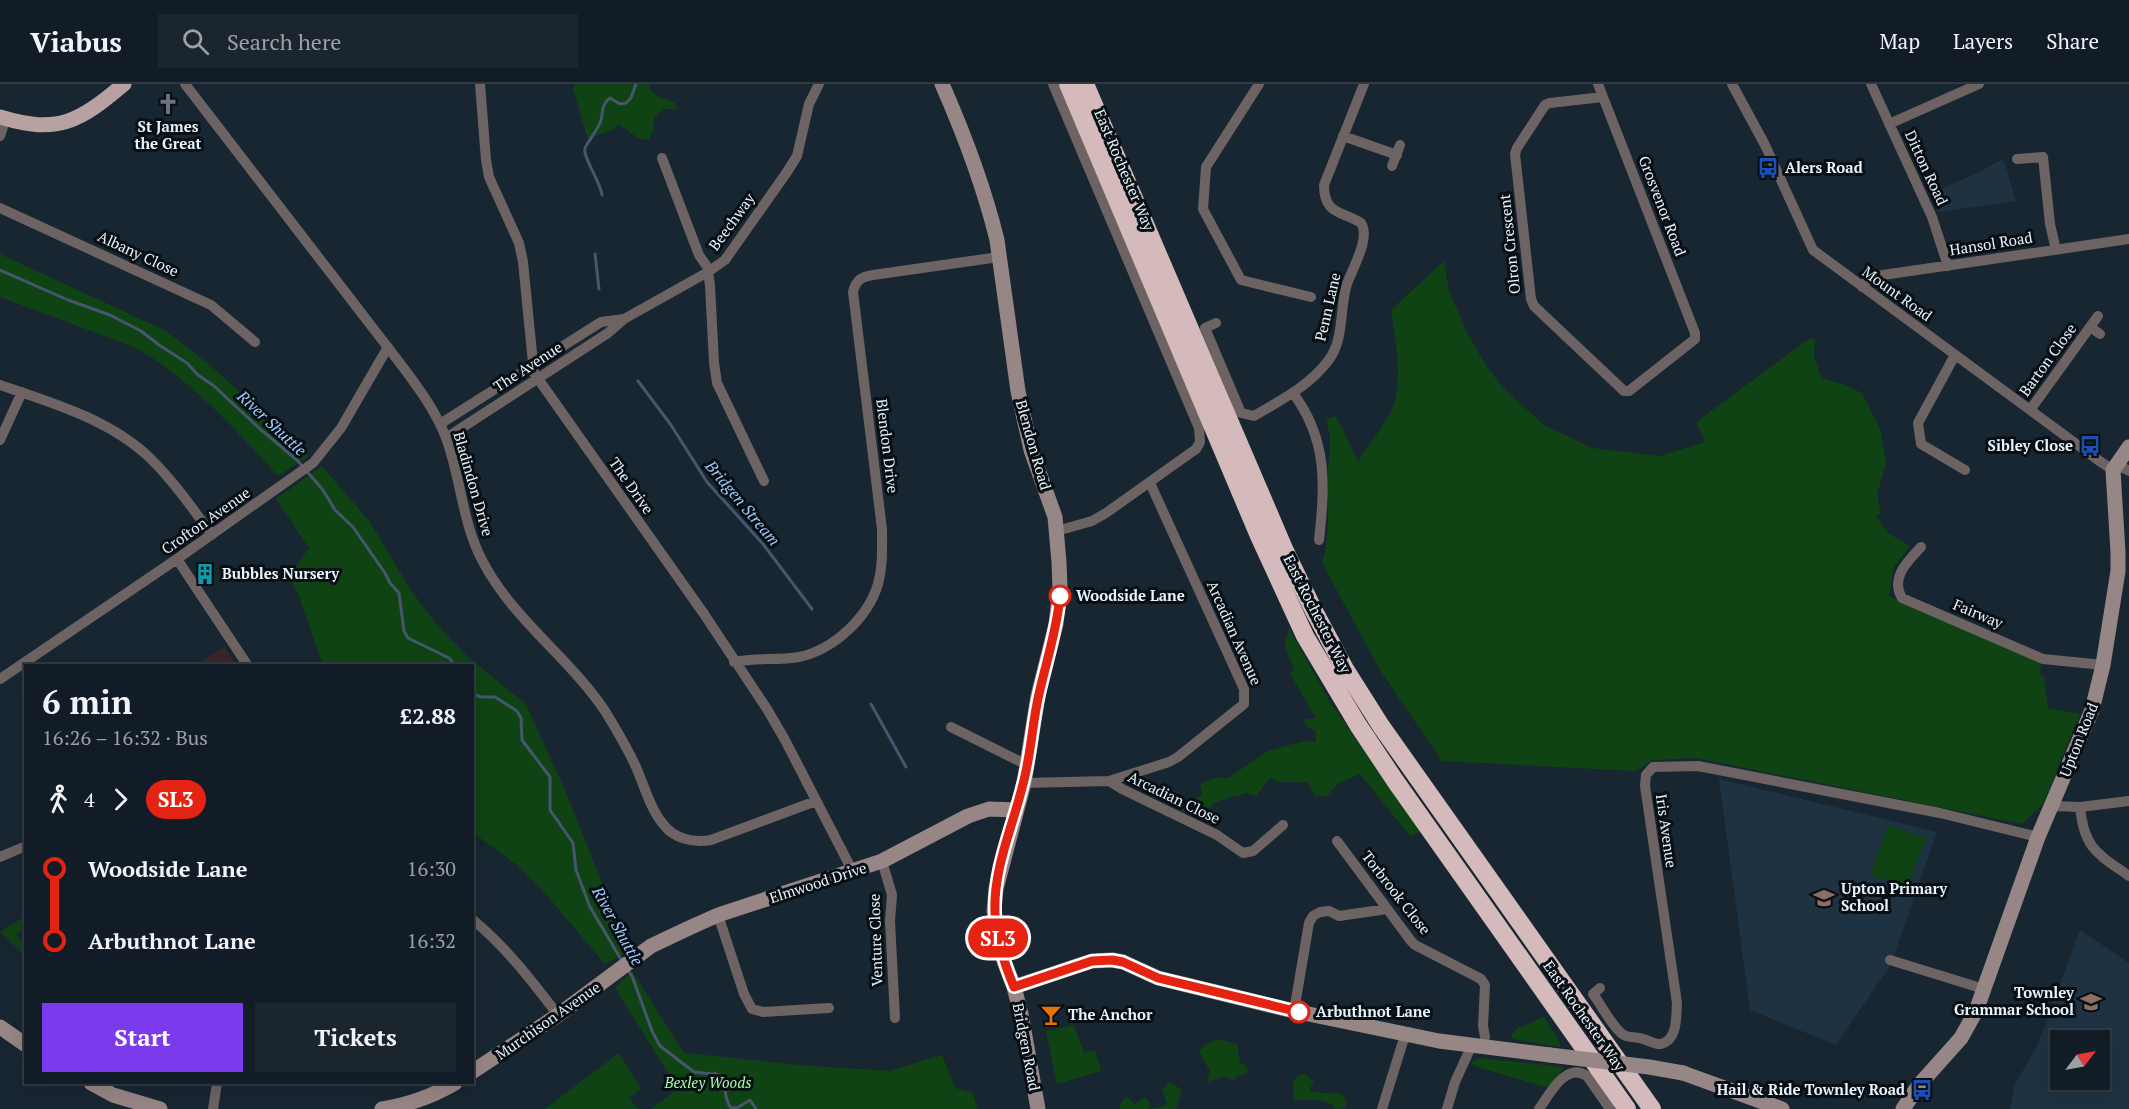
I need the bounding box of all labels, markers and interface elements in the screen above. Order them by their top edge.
search box [158,14,578,68]
text: Viabus [30,23,122,60]
icon: search [179,25,212,58]
text: Search here [227,27,341,56]
text: Map [1879,27,1920,55]
text: Layers [1953,27,2013,55]
text: Share [2046,27,2099,55]
church icon: St James the Great [156,92,180,116]
street label: East Rochester Way [1090,106,1160,234]
place label: St James the Great [134,116,202,153]
street label: Ditton Road [1901,127,1953,208]
street label: Grosvenor Road [1635,153,1691,259]
bus stop icon: Alers Road [1756,156,1780,180]
place label: Alers Road [1785,157,1863,177]
street label: Beechway [704,188,759,254]
street label: Olron Crescent [1494,193,1524,295]
street label: Albany Close [95,226,182,281]
street label: Hansol Road [1948,227,2034,259]
street label: Mount Road [1859,261,1936,325]
street label: Penn Lane [1309,271,1345,343]
street label: Barton Close [2014,319,2080,400]
street label: The Avenue [489,337,566,396]
water label: River Shuttle [232,385,311,461]
street label: Blendon Drive [872,397,904,494]
street label: Blendon Road [1012,397,1056,492]
street label: Bladindon Drive [449,429,498,538]
bus stop icon: Sibley Close [2078,434,2102,458]
place label: Sibley Close [1988,435,2073,455]
street label: The Drive [605,453,659,518]
water label: Bridgen Stream [700,455,785,550]
street label: Crofton Avenue [157,482,254,558]
street label: East Rochester Way [1279,551,1357,676]
building icon: Bubbles Nursery [193,562,217,586]
place label: Bubbles Nursery [222,563,340,583]
street label: Arcadian Avenue [1203,577,1267,688]
marker: Woodside Lane [1049,585,1071,607]
place label: Woodside Lane [1076,585,1185,605]
street label: Fairway [1950,594,2007,633]
text: 6 min [42,680,132,723]
street label: Upton Road [2054,700,2102,780]
text: £2.88 [400,701,456,730]
text: 16:26 – 16:32 · Bus [42,724,208,751]
street label: Arcadian Close [1125,766,1224,828]
icon: walk [42,783,75,816]
icon: forward [104,783,137,816]
text: SL3 [158,785,194,813]
text: 4 [84,786,95,813]
street label: Iris Avenue [1652,793,1682,869]
street label: Torbrook Close [1358,847,1436,938]
text: Woodside Lane [88,854,248,883]
text: 16:30 [407,855,456,882]
street label: Elmwood Drive [766,857,869,907]
place label: Upton Primary School [1841,878,1948,915]
water label: River Shuttle [587,882,649,969]
school or university icon: Upton Primary School [1812,886,1836,910]
street label: Venture Close [863,893,887,987]
line badge: SL3 [964,918,1032,958]
text: SL3 [980,924,1016,952]
text: Arbuthnot Lane [88,926,256,955]
text: 16:32 [407,927,456,954]
street label: East Rochester Way [1539,956,1631,1075]
street label: Murchison Avenue [491,976,604,1064]
place label: Townley Grammar School [1954,982,2075,1019]
school or university icon: Townley Grammar School [2079,990,2103,1014]
street label: Bridgen Road [1009,1001,1045,1093]
marker: Arbuthnot Lane [1288,1001,1310,1023]
place label: Arbuthnot Lane [1316,1001,1430,1021]
button: Start [42,1003,243,1072]
button: Tickets [255,1003,456,1072]
bar icon: The Anchor [1039,1003,1063,1027]
place label: The Anchor [1068,1004,1153,1024]
north arrow [2050,1030,2110,1090]
map controls [2050,1030,2110,1090]
park label: Bexley Woods [663,1072,752,1092]
bus stop icon: Hail & Ride Townley Road [1910,1078,1934,1102]
place label: Hail & Ride Townley Road [1717,1079,1905,1099]

